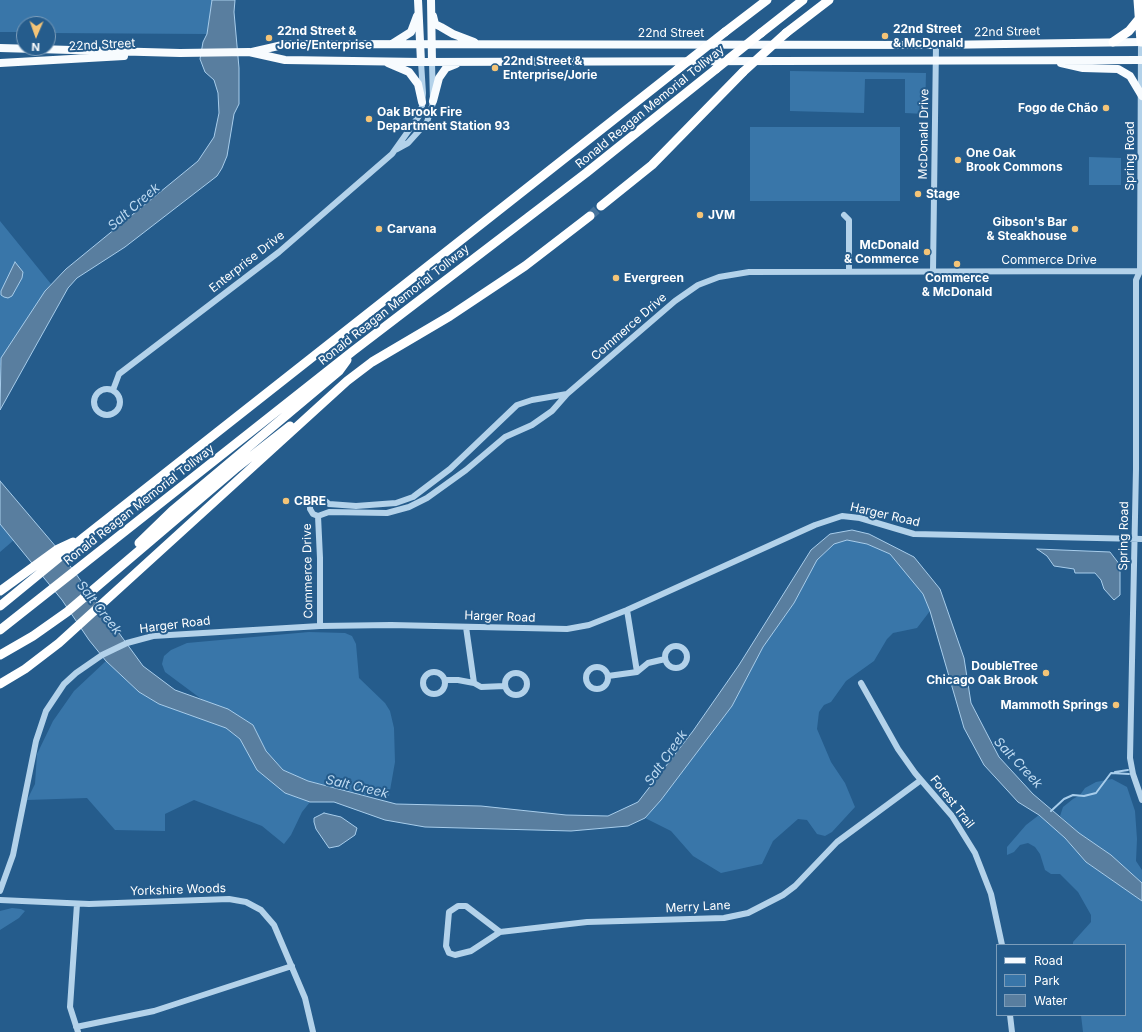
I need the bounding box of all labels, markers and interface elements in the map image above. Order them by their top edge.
north arrow [16,16,56,56]
place label: 22nd Street & McDonald [893,22,963,50]
place label: 22nd Street & Jorie/Enterprise [277,24,372,52]
street label: 22nd Street [974,24,1040,40]
street label: 22nd Street [638,26,704,40]
marker: 22nd Street & McDonald [880,31,890,41]
marker: 22nd Street & Jorie/Enterprise [264,33,274,43]
street label: 22nd Street [69,36,135,54]
text: N [31,40,40,54]
street label: Ronald Reagan Memorial Tollway [573,42,727,172]
place label: 22nd Street & Enterprise/Jorie [503,54,597,82]
marker: 22nd Street & Enterprise/Jorie [490,63,500,73]
street label: McDonald Drive [916,88,932,180]
place label: Fogo de Chão [1018,101,1098,115]
marker: Fogo de Chão [1101,103,1111,113]
place label: Oak Brook Fire Department Station 93 [377,105,510,133]
marker: Oak Brook Fire Department Station 93 [364,114,374,124]
street label: Spring Road [1123,121,1137,191]
place label: One Oak Brook Commons [966,146,1063,174]
marker: One Oak Brook Commons [953,155,963,165]
water label: Salt Creek [105,180,163,234]
place label: Stage [926,187,960,201]
marker: Stage [913,189,923,199]
place label: JVM [708,208,735,222]
marker: JVM [695,210,705,220]
place label: Gibson's Bar & Steakhouse [987,215,1067,243]
place label: Carvana [387,222,436,236]
marker: Carvana [374,224,384,234]
marker: Gibson's Bar & Steakhouse [1070,224,1080,234]
street label: Enterprise Drive [207,228,287,296]
place label: McDonald & Commerce [844,238,919,266]
street label: Ronald Reagan Memorial Tollway [316,242,472,368]
marker: McDonald & Commerce [922,247,932,257]
street label: Commerce Drive [1001,253,1097,267]
marker: Commerce & McDonald [952,259,962,269]
place label: Evergreen [624,271,684,285]
place label: Commerce & McDonald [922,271,992,299]
marker: Evergreen [611,273,621,283]
street label: Commerce Drive [588,290,670,364]
street label: Ronald Reagan Memorial Tollway [61,442,217,568]
place label: CBRE [294,494,326,508]
marker: CBRE [281,496,291,506]
street label: Harger Road [849,500,921,530]
street label: Spring Road [1116,501,1132,571]
street label: Commerce Drive [300,523,316,619]
water label: Salt Creek [73,578,125,638]
street label: Harger Road [464,609,536,625]
street label: Harger Road [139,614,211,636]
place label: DoubleTree Chicago Oak Brook [926,659,1038,687]
marker: DoubleTree Chicago Oak Brook [1041,668,1051,678]
place label: Mammoth Springs [1000,698,1108,712]
marker: Mammoth Springs [1111,700,1121,710]
water label: Salt Creek [641,727,691,789]
water label: Salt Creek [991,734,1045,792]
water label: Salt Creek [324,772,390,802]
street label: Forest Trail [927,773,977,831]
street label: Yorkshire Woods [130,881,226,899]
street label: Merry Lane [665,898,731,916]
legend [996,944,1126,1016]
text: Road [1034,953,1063,968]
text: Park [1034,973,1060,988]
text: Water [1034,993,1067,1008]

